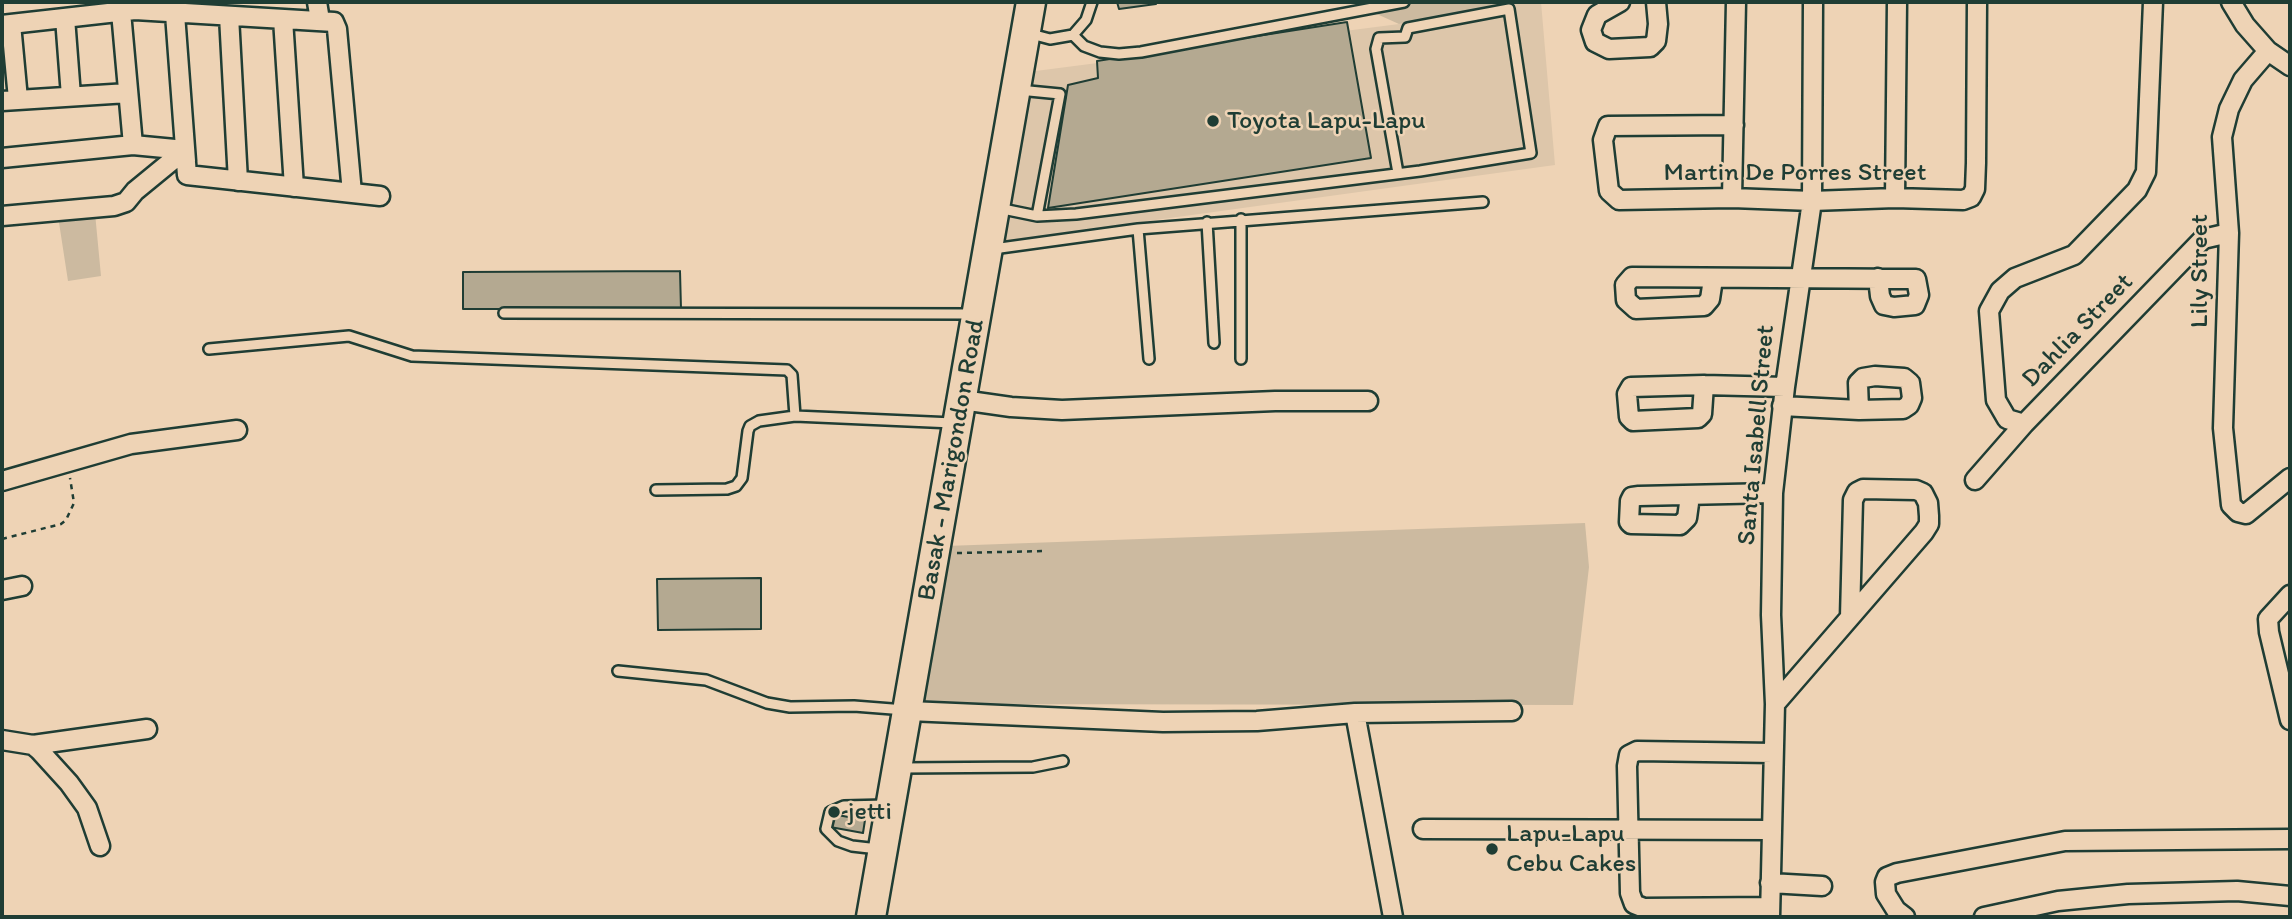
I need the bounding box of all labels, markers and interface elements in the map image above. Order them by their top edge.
place label: Toyota Lapu-Lapu [1227,105,1426,137]
marker: Toyota Lapu-Lapu [1205,113,1221,129]
street label: Martin De Porres Street [1664,157,1926,189]
street label: Lily Street [2184,214,2216,328]
street label: Dahlia Street [2016,267,2140,395]
street label: Basak - Marigondon Road [912,317,992,603]
street label: Santa Isabell Street [1732,323,1782,547]
place label: jetti [848,796,892,828]
marker: jetti [826,804,842,820]
place label: Lapu-Lapu Cebu Cakes [1506,818,1636,880]
marker: Lapu-Lapu Cebu Cakes [1484,841,1500,857]

